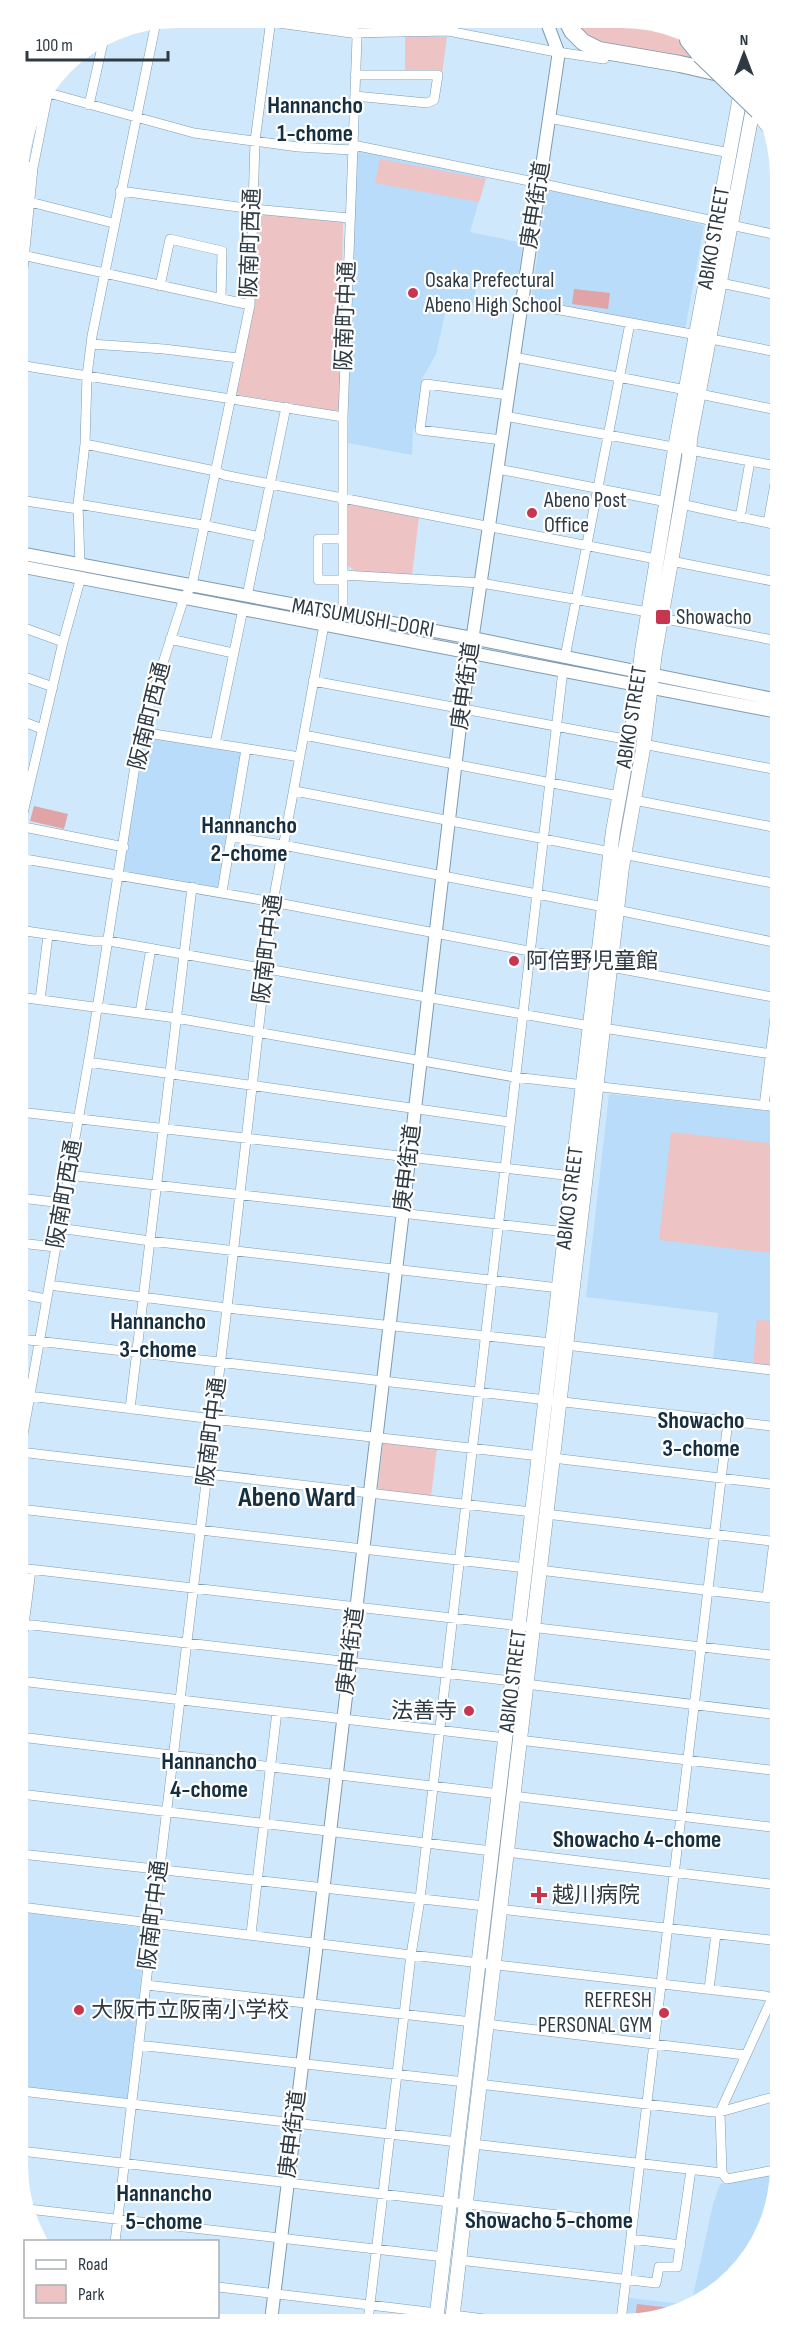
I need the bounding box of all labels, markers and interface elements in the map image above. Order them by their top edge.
scale bar [27,24,168,62]
north arrow [714,24,774,84]
text: N [740,31,748,50]
text: 100 m [36,35,73,56]
district label: Hannancho 1-chome [267,91,363,148]
street label: 庚申街道 [516,159,556,251]
street label: ABIKO STREET [692,185,736,292]
street label: 阪南町西通 [236,188,266,298]
street label: 阪南町中通 [331,261,361,371]
place label: Osaka Prefectural Abeno High School [424,267,562,319]
marker: Osaka Prefectural Abeno High School [406,286,420,300]
place label: Abeno Post Office [543,487,627,539]
marker: Abeno Post Office [525,506,539,520]
street label: MATSUMUSHI-DORI [290,592,436,644]
place label: Showacho [676,604,752,631]
marker: Showacho [654,608,672,626]
street label: 庚申街道 [447,641,485,731]
street label: 阪南町西通 [124,659,176,773]
street label: ABIKO STREET [610,664,653,771]
district label: Hannancho 2-chome [201,811,297,868]
street label: 阪南町中通 [248,893,288,1005]
place label: 阿倍野児童館 [526,948,658,975]
marker: 阿倍野児童館 [507,954,521,968]
street label: 庚申街道 [389,1123,427,1213]
street label: 阪南町西通 [42,1137,88,1251]
street label: ABIKO STREET [550,1145,590,1252]
district label: Hannancho 3-chome [110,1307,206,1364]
street label: 阪南町中通 [192,1376,232,1488]
district label: Showacho 3-chome [657,1406,745,1463]
district label: Abeno Ward [237,1481,356,1514]
street label: 庚申街道 [332,1606,370,1696]
street label: ABIKO STREET [493,1628,533,1735]
place label: 法善寺 [391,1698,457,1725]
marker: 法善寺 [462,1704,476,1718]
district label: Hannancho 4-chome [161,1747,257,1804]
district label: Showacho 4-chome [553,1825,721,1854]
street label: 阪南町中通 [134,1859,174,1971]
place label: 越川病院 [552,1882,640,1909]
marker: 越川病院 [530,1886,548,1904]
place label: REFRESH PERSONAL GYM [538,1987,652,2039]
place label: 大阪市立阪南小学校 [91,1997,289,2024]
marker: 大阪市立阪南小学校 [72,2003,86,2017]
marker: REFRESH PERSONAL GYM [657,2006,671,2020]
street label: 庚申街道 [274,2089,312,2179]
district label: Hannancho 5-chome [116,2179,212,2236]
district label: Showacho 5-chome [465,2206,633,2235]
legend [24,2240,219,2318]
text: Road [78,2254,108,2275]
text: Park [78,2284,104,2305]

